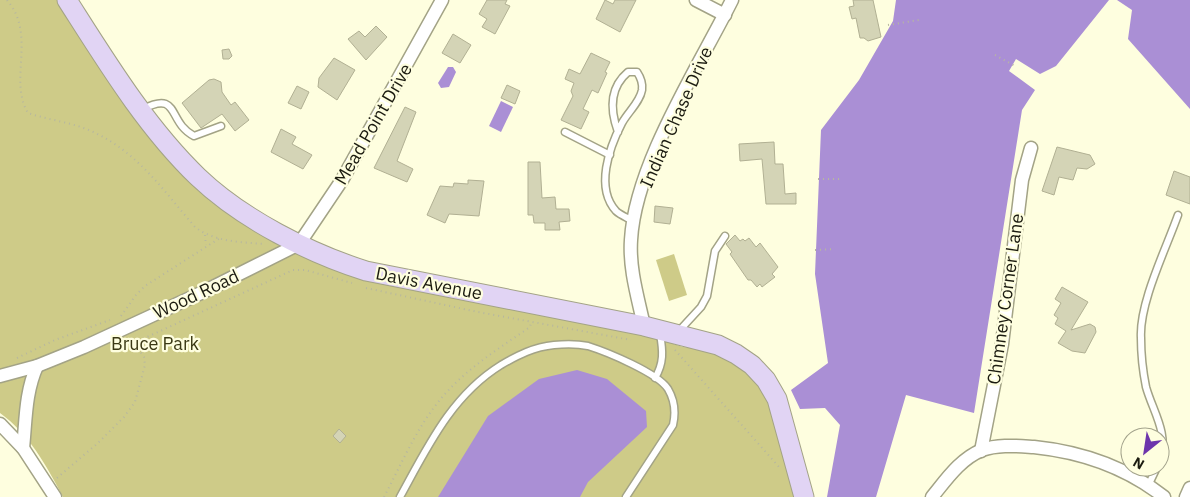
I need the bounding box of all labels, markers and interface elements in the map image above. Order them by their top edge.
street label: Indian Chase Drive [635,43,717,191]
street label: Mead Point Drive [329,59,417,189]
street label: Chimney Corner Lane [982,212,1028,386]
street label: Davis Avenue [374,261,484,305]
street label: Wood Road [149,264,243,324]
park label: Bruce Park [111,332,200,355]
north arrow [1120,427,1170,477]
text: N [1130,453,1147,474]

